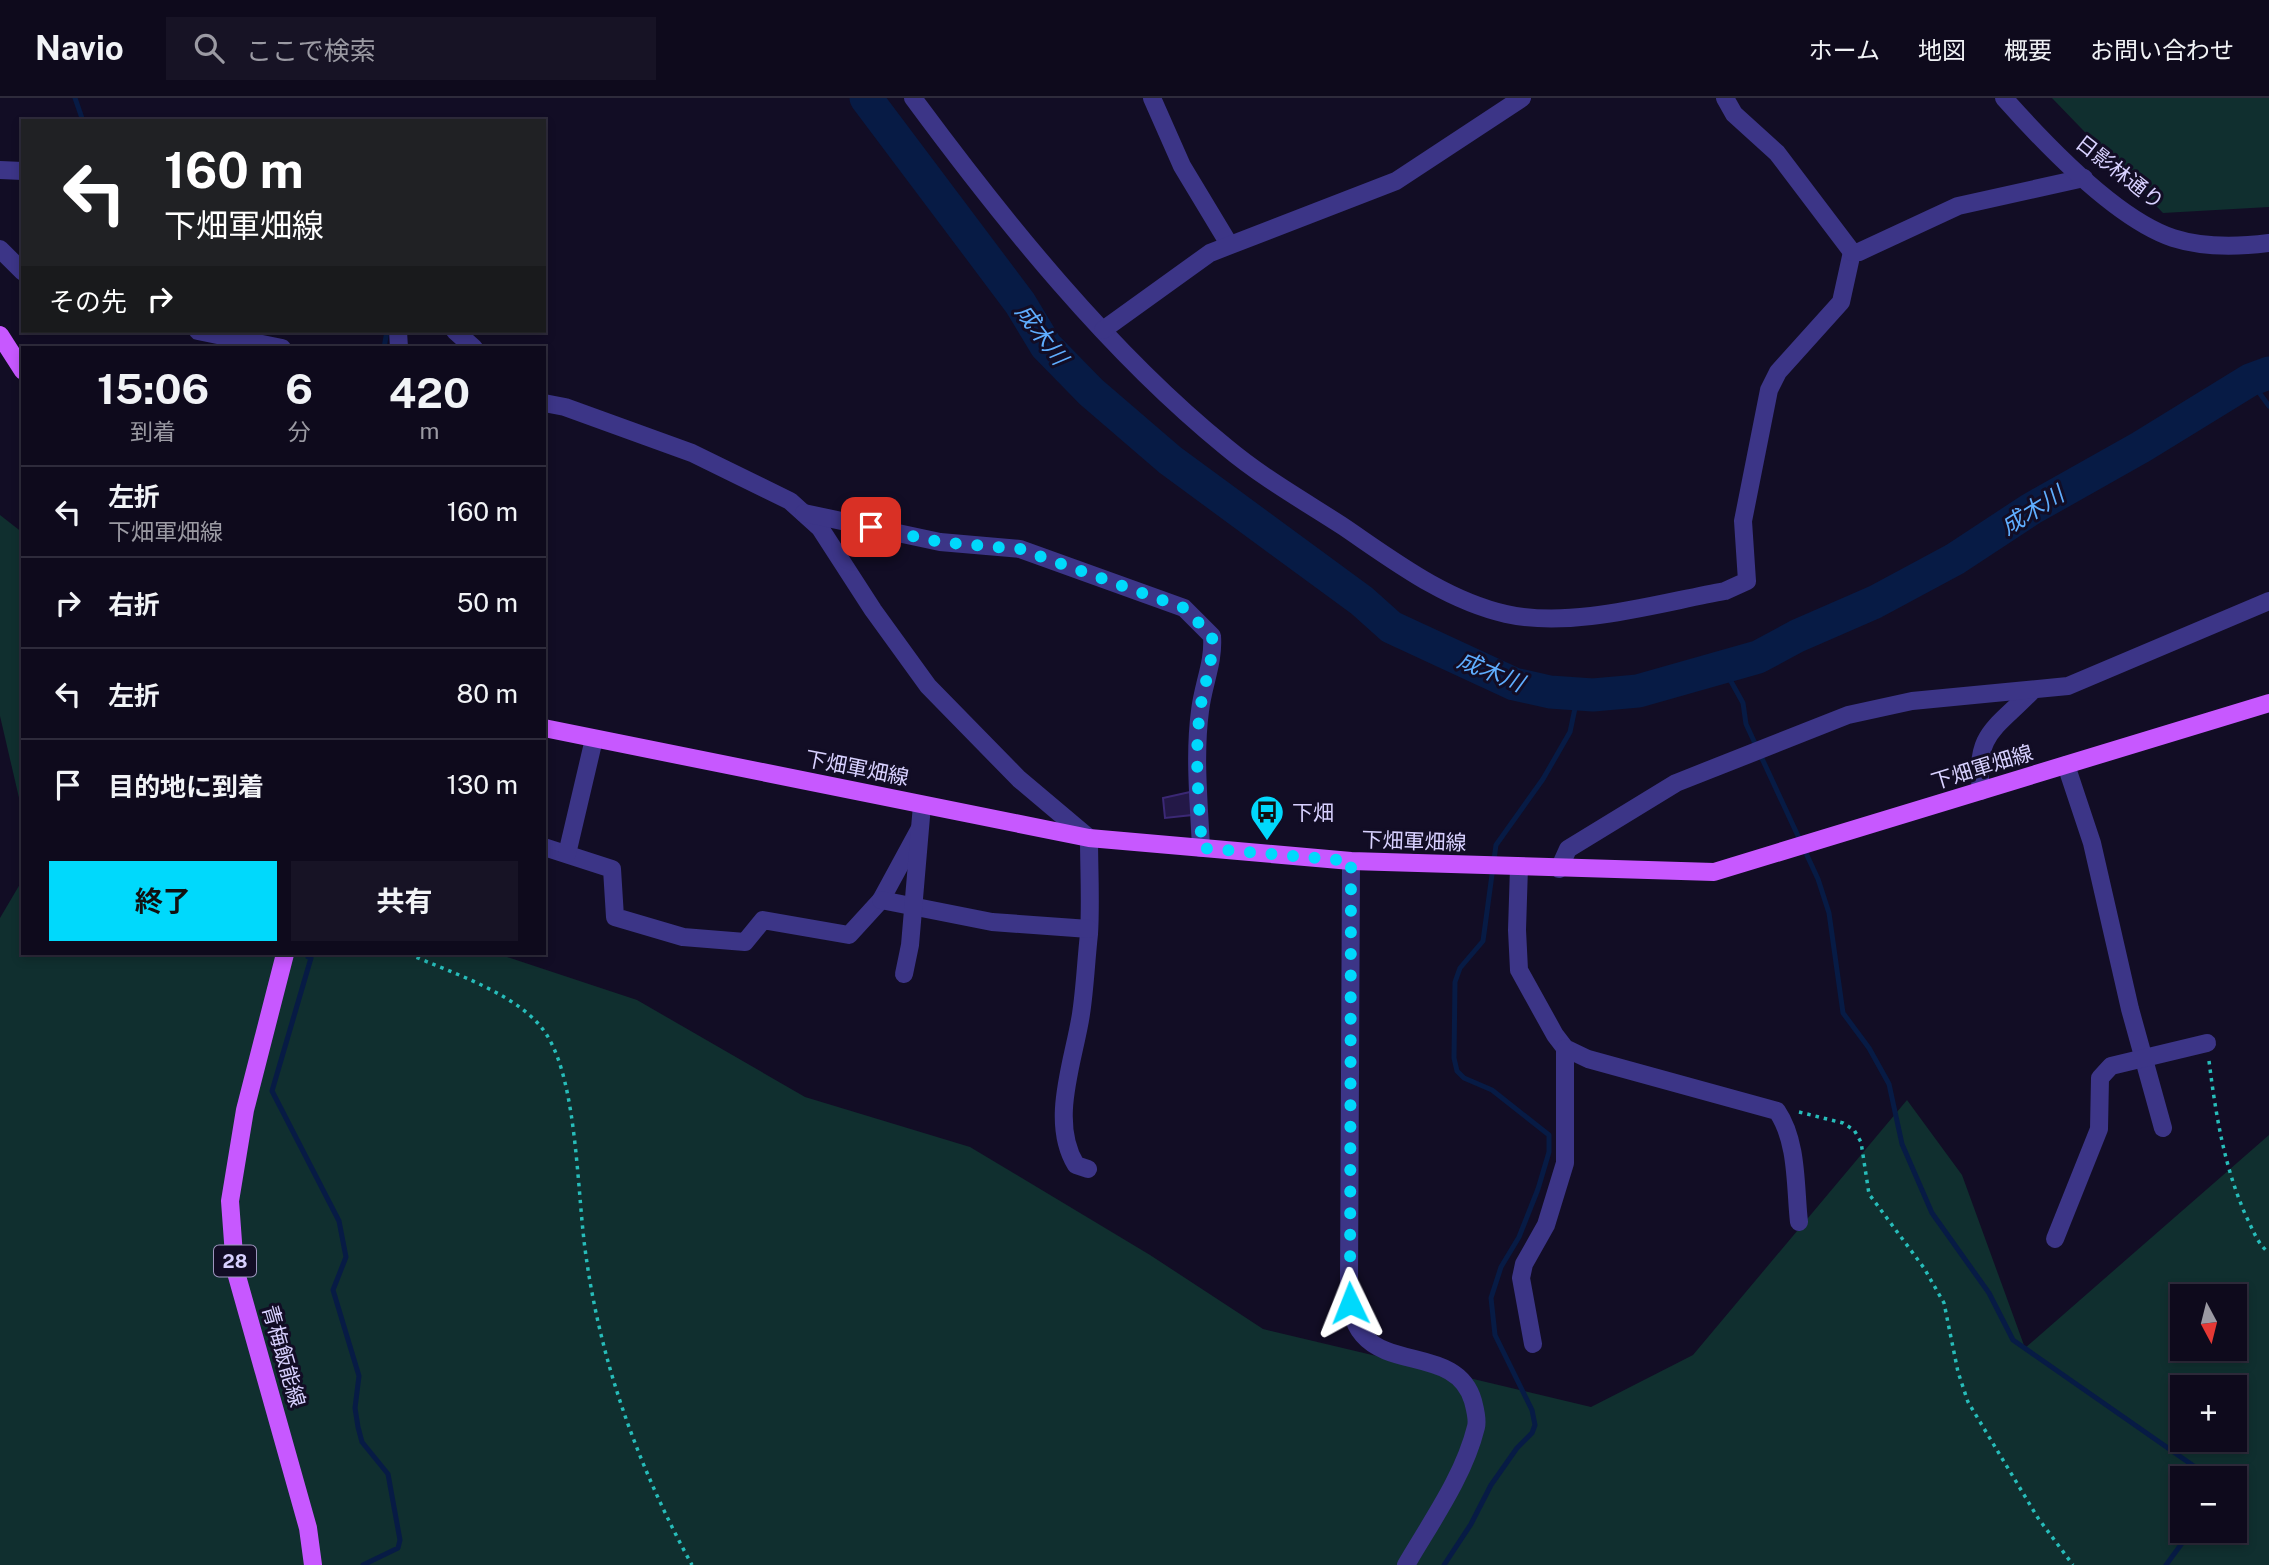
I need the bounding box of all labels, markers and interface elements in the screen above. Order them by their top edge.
search box [166,17,656,80]
text: Navio [35,29,124,67]
icon: search [190,29,228,67]
text: ここで検索 [246,35,376,66]
text: ホーム [1809,36,1880,64]
text: 地図 [1918,36,1966,64]
text: 概要 [2004,36,2052,64]
text: お問い合わせ [2090,36,2234,64]
street label: 日影林通り [2071,130,2169,214]
text: 160 m [164,141,304,199]
icon: left [49,147,140,238]
text: 下畑軍畑線 [164,207,324,244]
icon: right [141,280,179,318]
text: その先 [49,286,127,317]
water label: 成木川 [1010,298,1075,372]
text: 15:06 [97,364,209,413]
text: 6 [285,364,313,413]
text: 420 [389,368,470,417]
text: m [419,417,439,444]
text: 到着 [130,418,176,445]
text: 分 [288,418,311,445]
water label: 成木川 [1996,479,2071,540]
text: 左折 [108,481,160,512]
icon: left [49,493,87,531]
text: 160 m [447,496,518,527]
pin [841,497,901,557]
icon: arrive [852,508,890,546]
text: 下畑軍畑線 [108,518,223,545]
icon: right [49,584,87,622]
text: 50 m [457,587,518,618]
text: 右折 [108,589,160,620]
water label: 成木川 [1454,646,1531,698]
icon: left [49,675,87,713]
text: 80 m [457,678,518,709]
text: 左折 [108,680,160,711]
street label: 下畑軍畑線 [1928,740,2036,794]
street label: 下畑軍畑線 [803,746,911,790]
icon: arrive [49,766,87,804]
text: 130 m [446,769,518,800]
text: 目的地に到着 [108,771,264,802]
bus stop icon: 下畑 [1248,793,1286,842]
place label: 下畑 [1292,800,1334,825]
street label: 下畑軍畑線 [1361,827,1467,855]
button: 終了 [49,861,277,941]
button: 共有 [291,861,518,941]
road number: 28 [214,1246,256,1276]
position arrow [1313,1266,1387,1340]
north arrow [2170,1284,2247,1362]
map controls [2170,1284,2247,1543]
street label: 青梅飯能線 [258,1302,310,1410]
button: + [2170,1375,2247,1452]
button: − [2170,1466,2247,1543]

